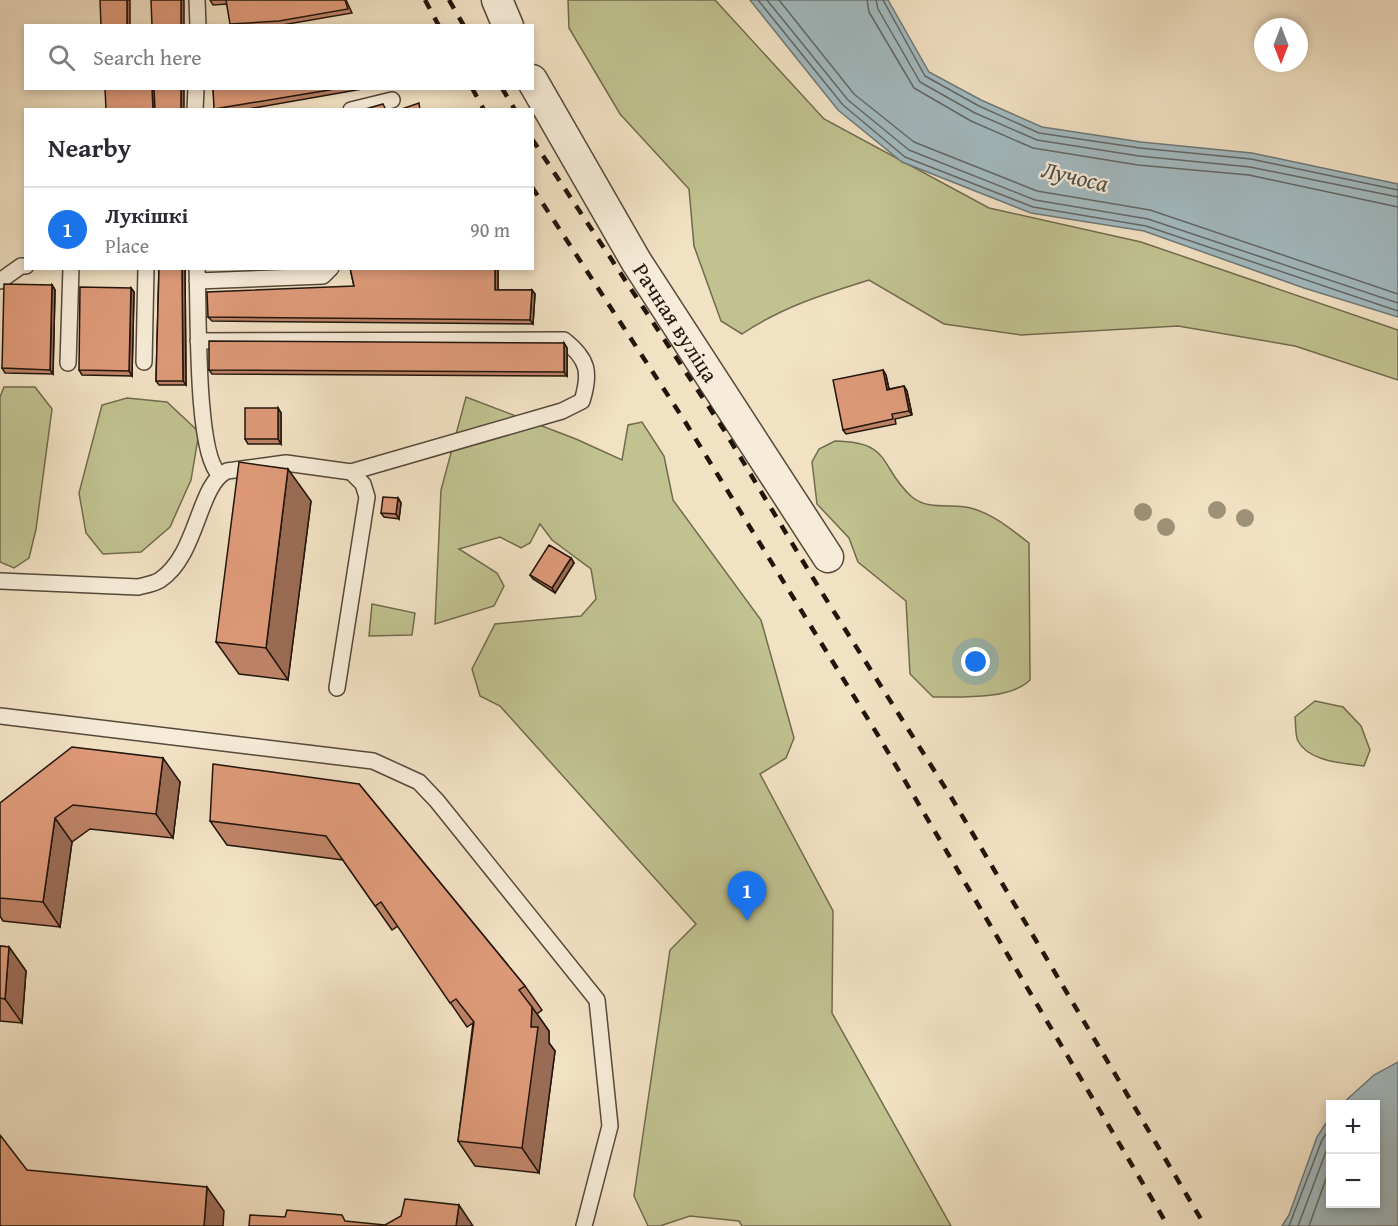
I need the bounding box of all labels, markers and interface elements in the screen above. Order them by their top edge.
north arrow [1254,18,1308,72]
search box [24,24,534,90]
icon: search [45,41,78,74]
text: Search here [93,41,202,73]
text: Nearby [48,128,131,167]
water label: Лучоса [1038,151,1112,201]
text: Лукішкі [105,199,188,231]
text: 1 [62,215,73,244]
text: 90 m [470,215,510,244]
text: Place [105,231,149,260]
street label: Рачная вуліца [625,256,727,389]
your location [961,647,990,676]
pin: 1 [728,872,766,921]
map controls [1326,1100,1380,1208]
button: + [1326,1100,1380,1154]
button: − [1326,1154,1380,1208]

